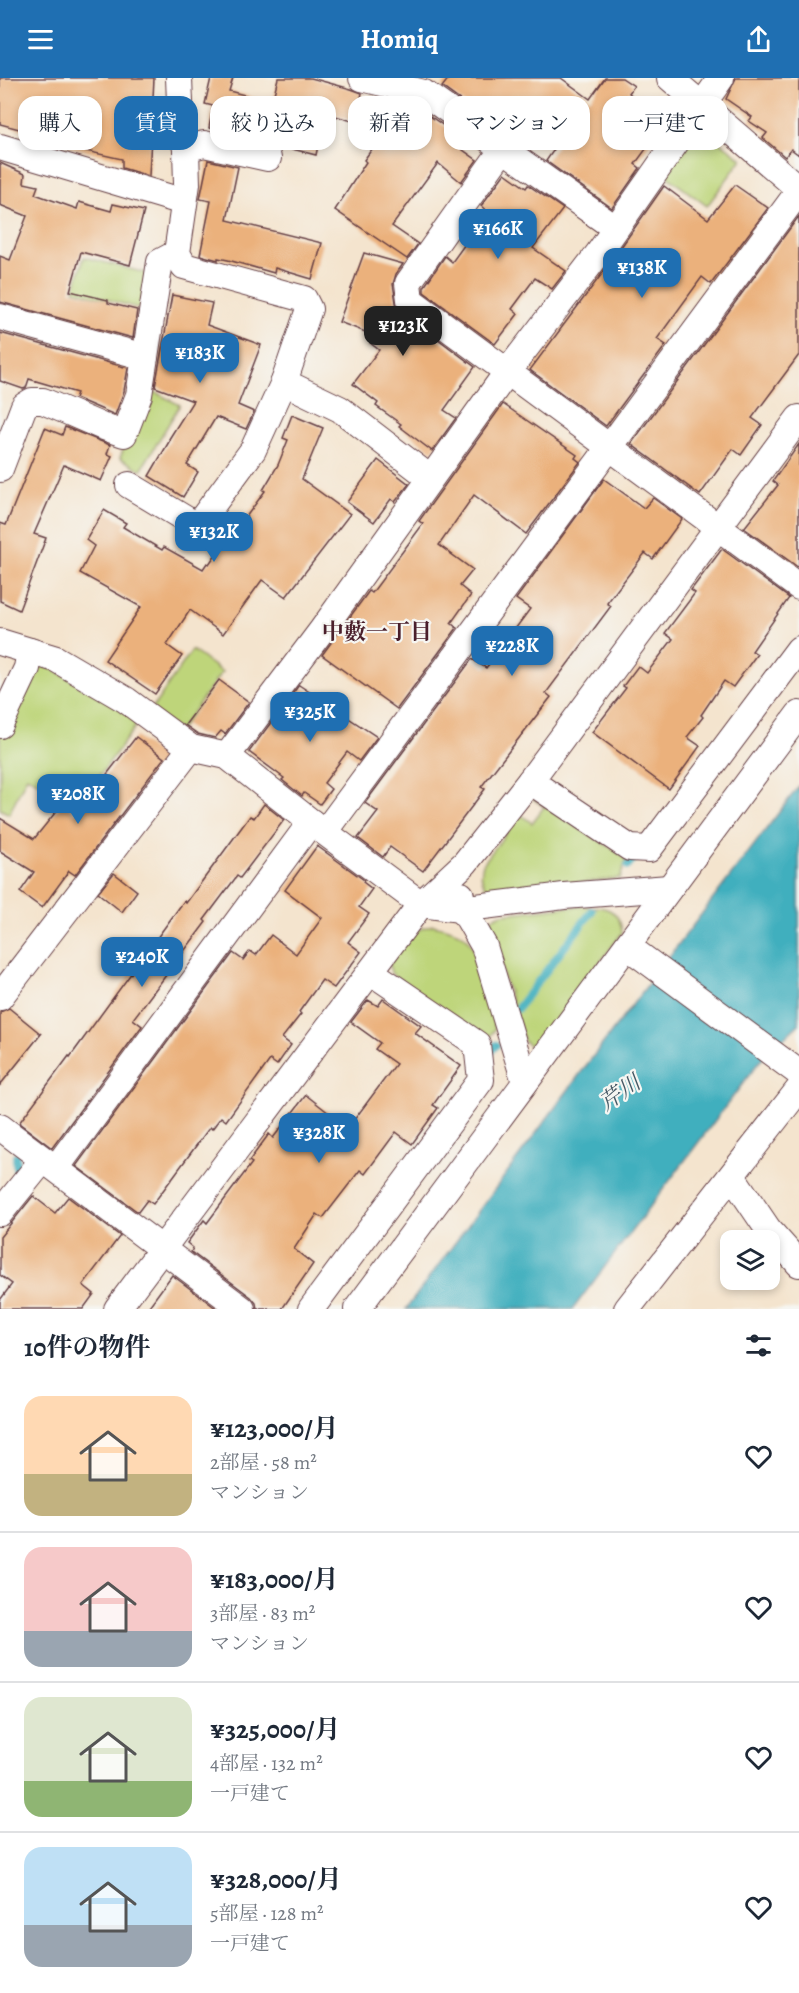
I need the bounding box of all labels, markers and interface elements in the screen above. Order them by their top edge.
text: Homiq [360,21,439,57]
icon: menu [24,23,57,56]
icon: share [742,23,775,56]
chip: 購入 [18,96,102,150]
chip: 賃貸 [114,96,198,150]
chip: 絞り込み [210,96,336,150]
chip: 新着 [348,96,432,150]
chip: マンション [444,96,590,150]
chip: 一戸建て [602,96,728,150]
pin: ¥166K [456,209,540,260]
text: ¥166K [473,215,523,242]
pin: ¥138K [600,248,684,299]
text: ¥138K [617,254,667,281]
pin: ¥123K [361,306,445,357]
text: ¥123K [378,312,428,339]
pin: ¥183K [158,333,242,384]
text: ¥183K [175,339,225,366]
pin: ¥132K [172,512,256,563]
text: ¥132K [189,518,239,545]
district label: 中藪一丁目 [322,617,432,647]
pin: ¥228K [470,626,554,677]
text: ¥228K [485,632,539,659]
pin: ¥325K [268,692,352,743]
text: ¥325K [284,698,336,725]
pin: ¥208K [36,774,120,825]
text: ¥208K [51,780,105,807]
pin: ¥240K [100,937,184,988]
text: ¥240K [115,943,169,970]
water label: 芹川 [593,1067,648,1118]
pin: ¥328K [277,1113,361,1164]
text: ¥328K [293,1119,345,1146]
map controls [720,1230,780,1290]
button: layers [720,1230,780,1290]
icon: filters [742,1329,775,1362]
text: 10件の物件 [24,1330,150,1365]
text: ¥123,000/月 [210,1411,339,1446]
icon: home [72,1420,144,1492]
icon: heart [742,1440,775,1473]
text: 2部屋 · 58 m² [210,1449,317,1476]
text: マンション [210,1479,309,1506]
text: ¥183,000/月 [210,1562,339,1597]
icon: home [72,1571,144,1643]
icon: heart [742,1591,775,1624]
text: 3部屋 · 83 m² [210,1600,315,1627]
text: マンション [210,1630,309,1657]
text: ¥325,000/月 [210,1712,341,1747]
icon: home [72,1721,144,1793]
icon: heart [742,1741,775,1774]
text: 4部屋 · 132 m² [210,1750,323,1777]
text: 一戸建て [210,1780,290,1807]
text: ¥328,000/月 [210,1862,342,1897]
icon: home [72,1871,144,1943]
icon: heart [742,1891,775,1924]
text: 5部屋 · 128 m² [210,1900,324,1927]
text: 一戸建て [210,1930,290,1957]

